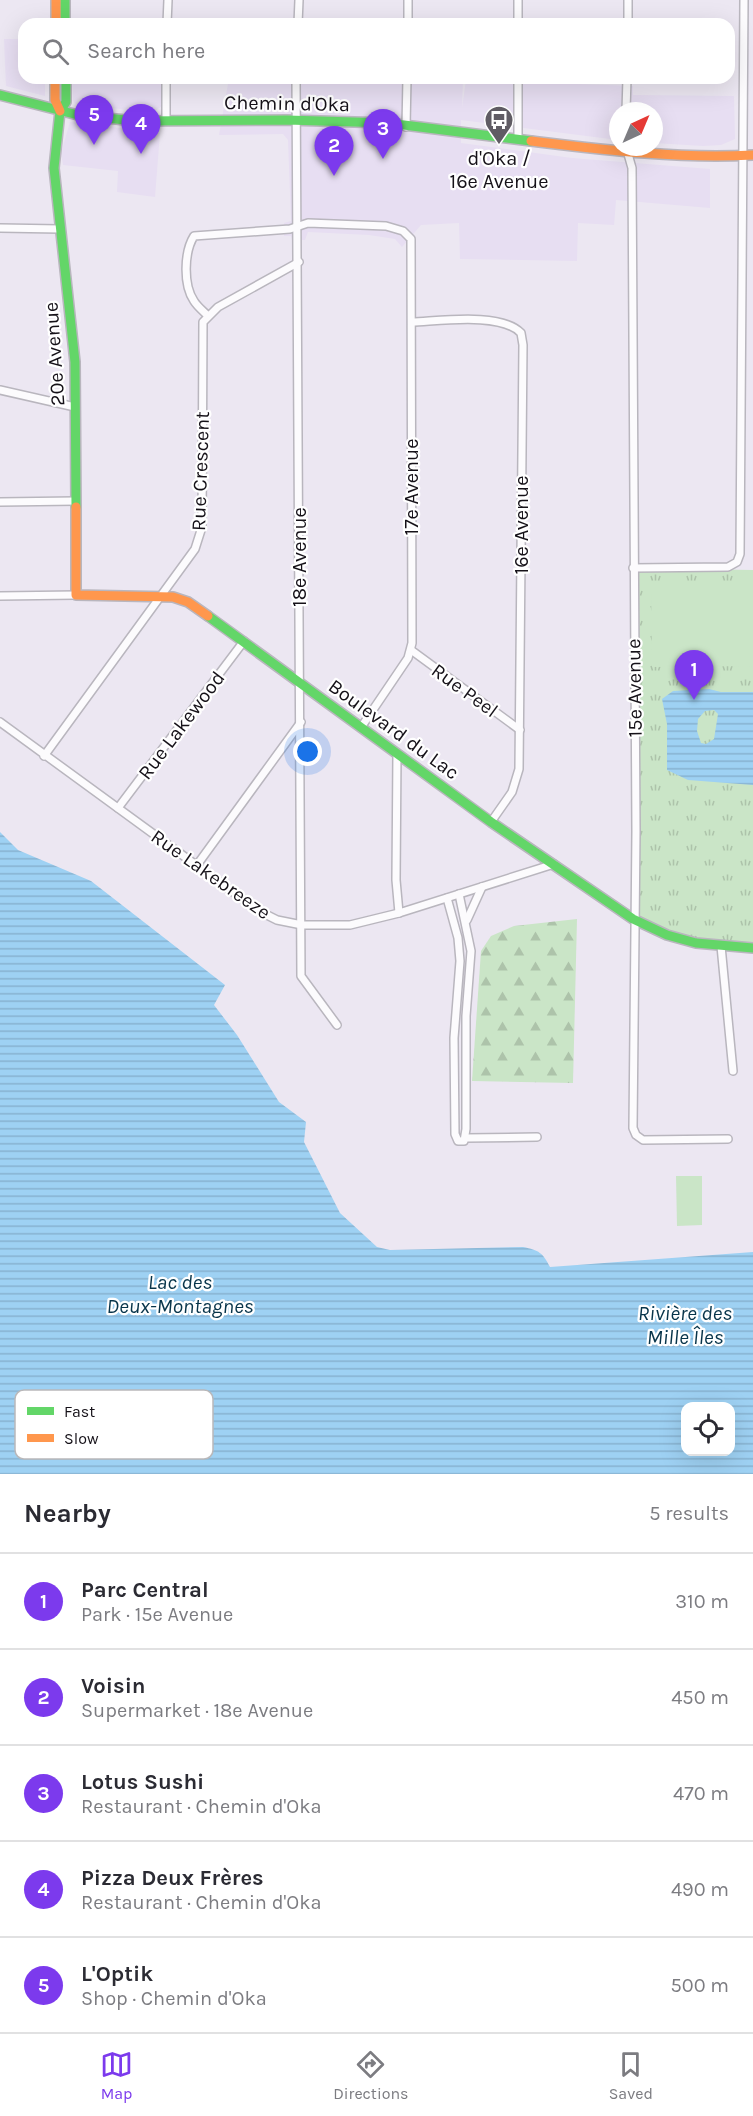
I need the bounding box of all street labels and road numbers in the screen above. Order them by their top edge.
street label: Chemin d'Oka [224,91,350,116]
street label: 20e Avenue [39,301,70,407]
street label: Rue Crescent [187,410,214,531]
street label: 17e Avenue [400,439,423,535]
street label: 16e Avenue [510,476,533,574]
street label: 18e Avenue [288,507,311,607]
street label: 15e Avenue [622,638,647,738]
street label: Rue Peel [427,659,502,722]
street label: Rue Lakewood [133,667,230,784]
street label: Boulevard du Lac [324,674,463,784]
street label: Rue Lakebreeze [147,825,275,924]

